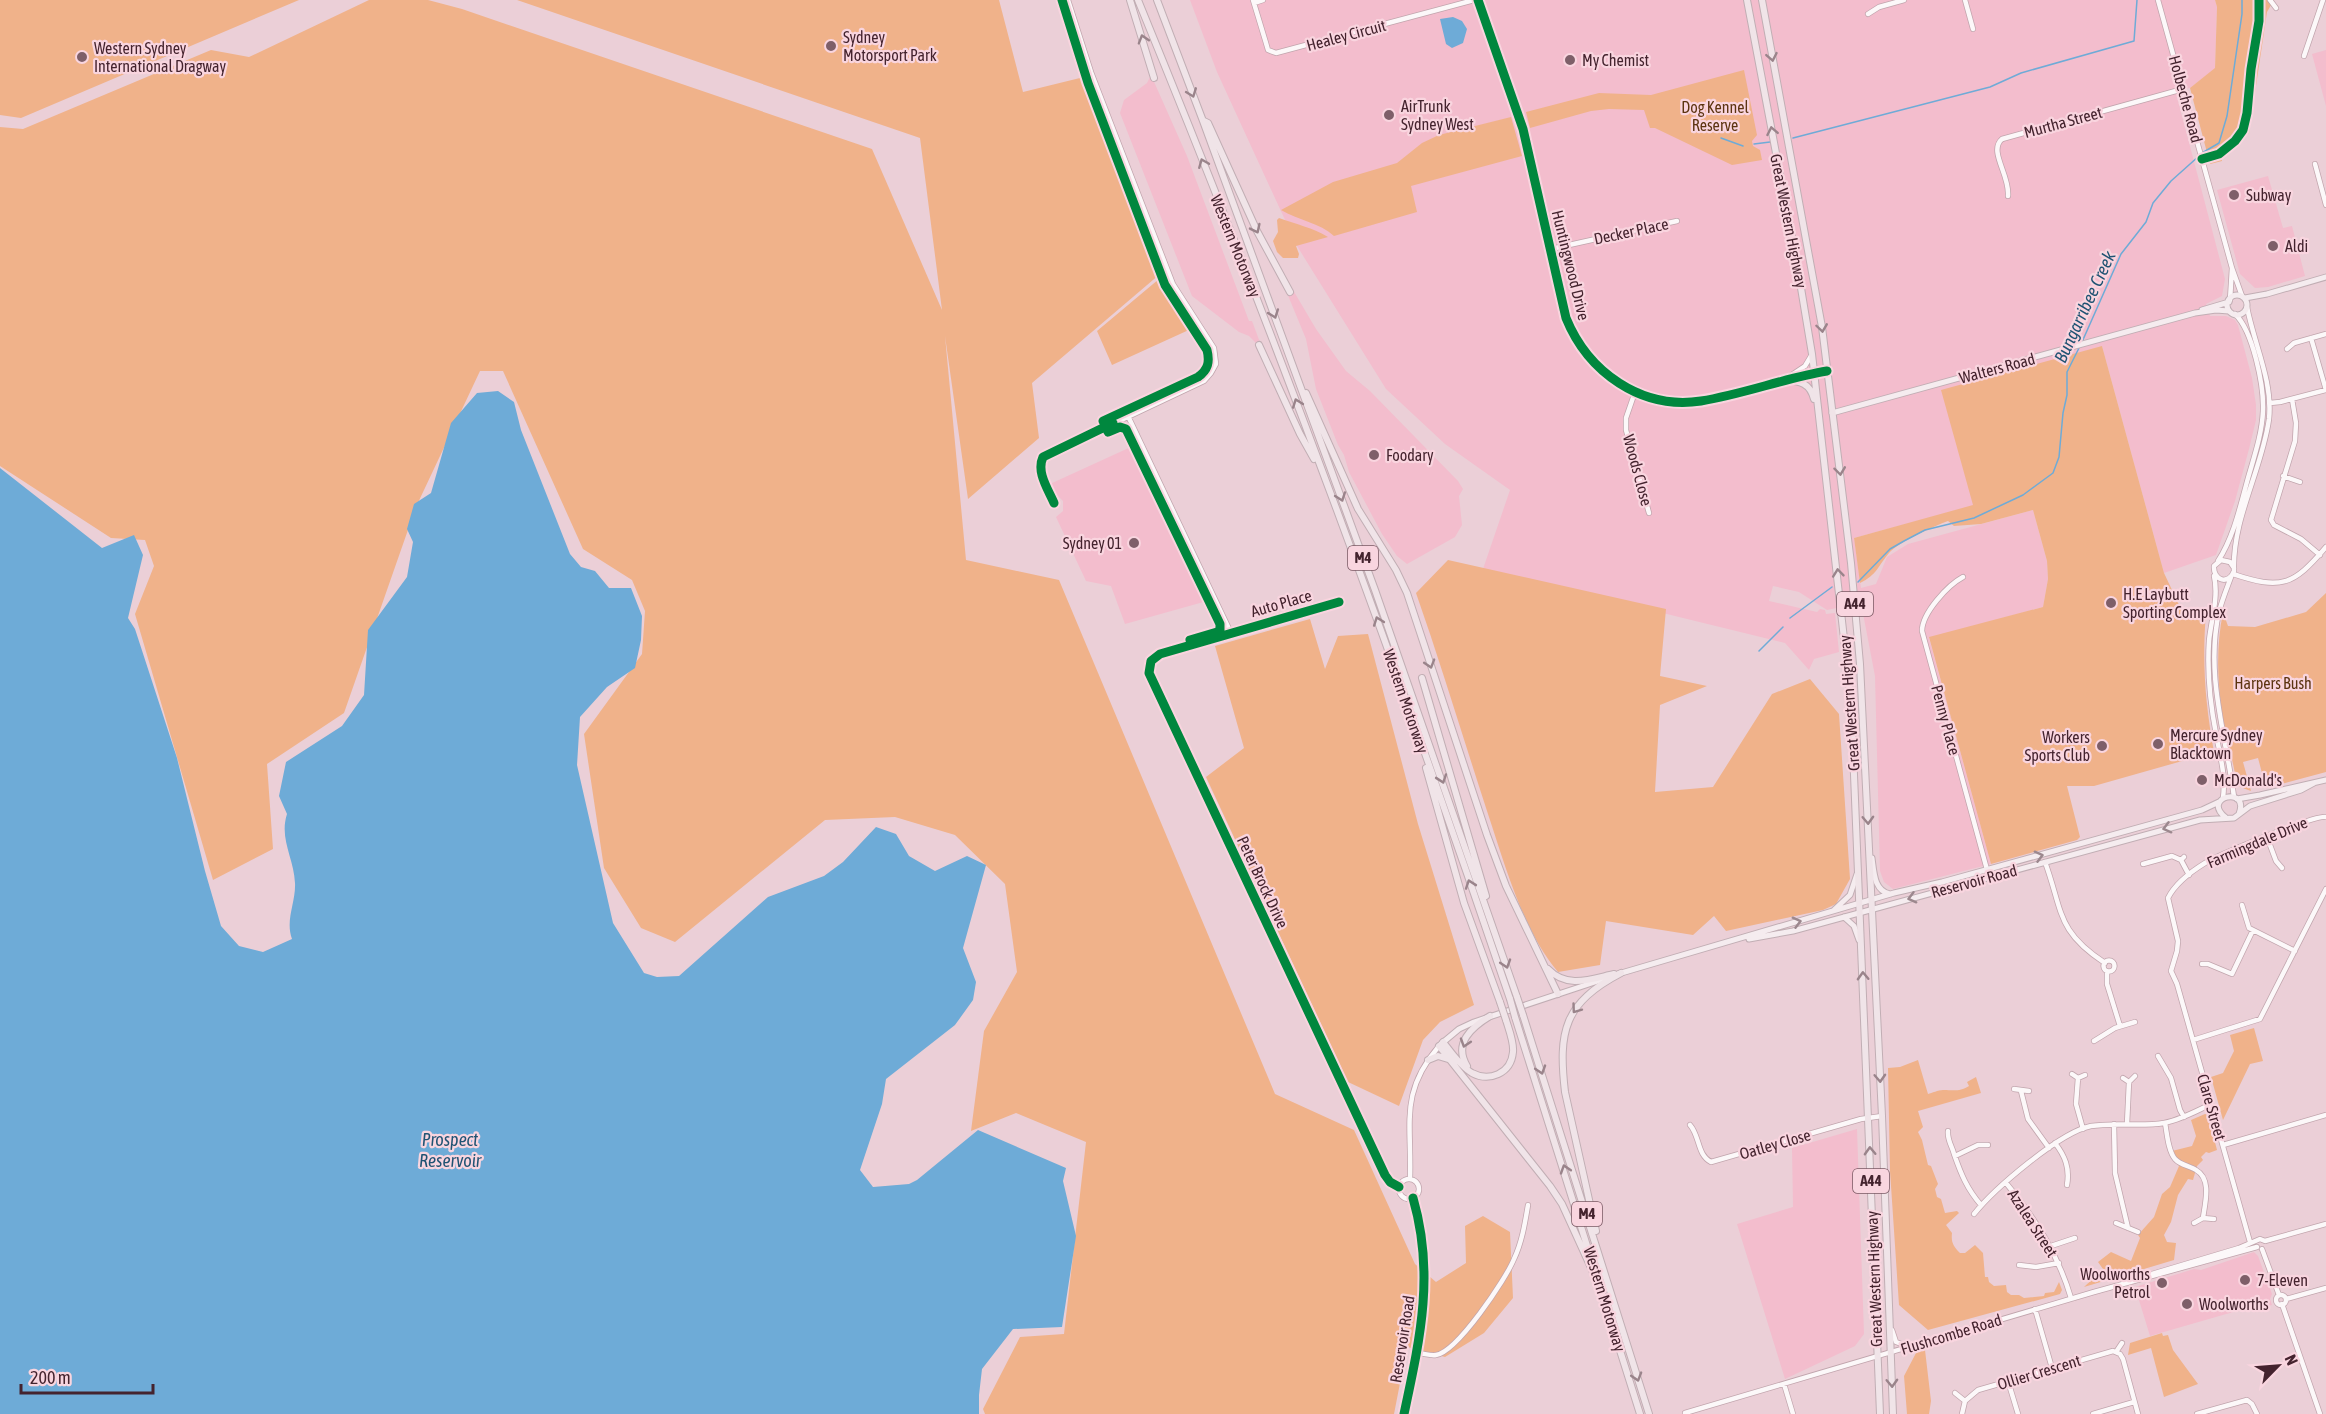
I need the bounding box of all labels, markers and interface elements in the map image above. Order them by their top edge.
street label: Healey Circuit [1304,16,1388,55]
place label: Sydney Motorsport Park [843,28,937,65]
one-way arrow [1138,34,1150,45]
place label: Western Sydney International Dragway [94,39,226,76]
marker: Sydney Motorsport Park [824,39,838,53]
marker: Western Sydney International Dragway [75,50,89,64]
place label: My Chemist [1582,51,1650,70]
one-way arrow [1765,52,1778,62]
marker: My Chemist [1563,53,1577,67]
street label: Holbeche Road [2166,53,2206,145]
one-way arrow [1185,88,1198,98]
place label: AirTrunk Sydney West [1401,97,1474,134]
park label: Dog Kennel Reserve [1681,98,1749,134]
street label: Murtha Street [2022,103,2104,141]
marker: AirTrunk Sydney West [1382,108,1396,122]
one-way arrow [1766,127,1779,137]
street label: Great Western Highway [1766,152,1811,290]
one-way arrow [1198,158,1210,169]
place label: Subway [2246,186,2292,205]
marker: Subway [2227,188,2241,202]
street label: Western Motorway [1206,192,1265,301]
street label: Huntingwood Drive [1548,208,1593,322]
street label: Decker Place [1592,214,1670,248]
one-way arrow [1248,222,1260,233]
place label: Aldi [2285,237,2308,255]
marker: Aldi [2266,239,2280,253]
water label: Bungarribee Creek [2049,247,2120,366]
one-way arrow [1266,308,1279,319]
one-way arrow [1815,324,1827,333]
street label: Walters Road [1957,349,2037,387]
one-way arrow [1291,398,1304,409]
street label: Woods Close [1620,432,1656,508]
place label: Foodary [1386,446,1434,465]
marker: Foodary [1367,448,1381,462]
one-way arrow [1833,466,1845,475]
one-way arrow [1333,491,1346,502]
place label: Sydney 01 [1063,534,1122,553]
marker: Sydney 01 [1127,536,1141,550]
road number: M4 [1348,546,1378,570]
one-way arrow [1832,568,1845,577]
place label: H.E Laybutt Sporting Complex [2123,585,2227,622]
street label: Auto Place [1249,586,1313,620]
road number: A44 [1837,592,1873,616]
marker: H.E Laybutt Sporting Complex [2104,596,2118,610]
one-way arrow [1372,616,1385,627]
street label: Great Western Highway [1835,634,1864,772]
street label: Western Motorway [1379,647,1432,756]
one-way arrow [1423,658,1435,669]
park label: Harpers Bush [2234,674,2312,693]
street label: Penny Place [1927,683,1964,757]
place label: Mercure Sydney Blacktown [2170,726,2263,762]
place label: Workers Sports Club [2024,728,2090,765]
marker: Mercure Sydney Blacktown [2151,737,2165,751]
marker: Workers Sports Club [2095,739,2109,753]
place label: McDonald's [2214,771,2283,789]
one-way arrow [1435,773,1448,784]
marker: McDonald's [2195,773,2209,787]
street label: Farmingdale Drive [2204,813,2310,872]
one-way arrow [1862,816,1874,825]
one-way arrow [2163,821,2173,834]
street label: Peter Brock Drive [1234,833,1292,931]
one-way arrow [2033,851,2044,863]
street label: Reservoir Road [1929,861,2019,901]
one-way arrow [1465,879,1478,890]
one-way arrow [1908,891,1918,903]
one-way arrow [1791,917,1802,929]
one-way arrow [1498,958,1511,969]
one-way arrow [1856,972,1869,981]
one-way arrow [1572,1002,1583,1013]
one-way arrow [1460,1037,1472,1047]
one-way arrow [1534,1065,1546,1075]
street label: Clare Street [2194,1072,2230,1143]
one-way arrow [1873,1073,1886,1082]
street label: Oatley Close [1737,1125,1813,1164]
water label: Prospect Reservoir [419,1129,482,1171]
one-way arrow [1863,1147,1876,1156]
one-way arrow [1560,1164,1572,1175]
road number: A44 [1853,1169,1889,1193]
street label: Azalea Street [2004,1186,2062,1261]
road number: M4 [1572,1202,1602,1226]
street label: Great Western Highway [1863,1210,1886,1347]
street label: Western Motorway [1580,1244,1630,1354]
place label: Woolworths Petrol [2080,1265,2151,1301]
place label: 7-Eleven [2257,1271,2308,1289]
marker: 7-Eleven [2238,1273,2252,1287]
marker: Woolworths Petrol [2155,1276,2169,1290]
street label: Reservoir Road [1386,1294,1418,1384]
place label: Woolworths [2199,1295,2269,1313]
marker: Woolworths [2180,1297,2194,1311]
street label: Flushcombe Road [1898,1310,2004,1358]
north arrow [2248,1336,2308,1396]
street label: Ollier Crescent [1995,1351,2083,1393]
text: N [2281,1352,2302,1368]
scale bar [21,1357,153,1395]
text: 200 m [30,1367,71,1388]
one-way arrow [1630,1371,1642,1382]
one-way arrow [1885,1379,1898,1388]

